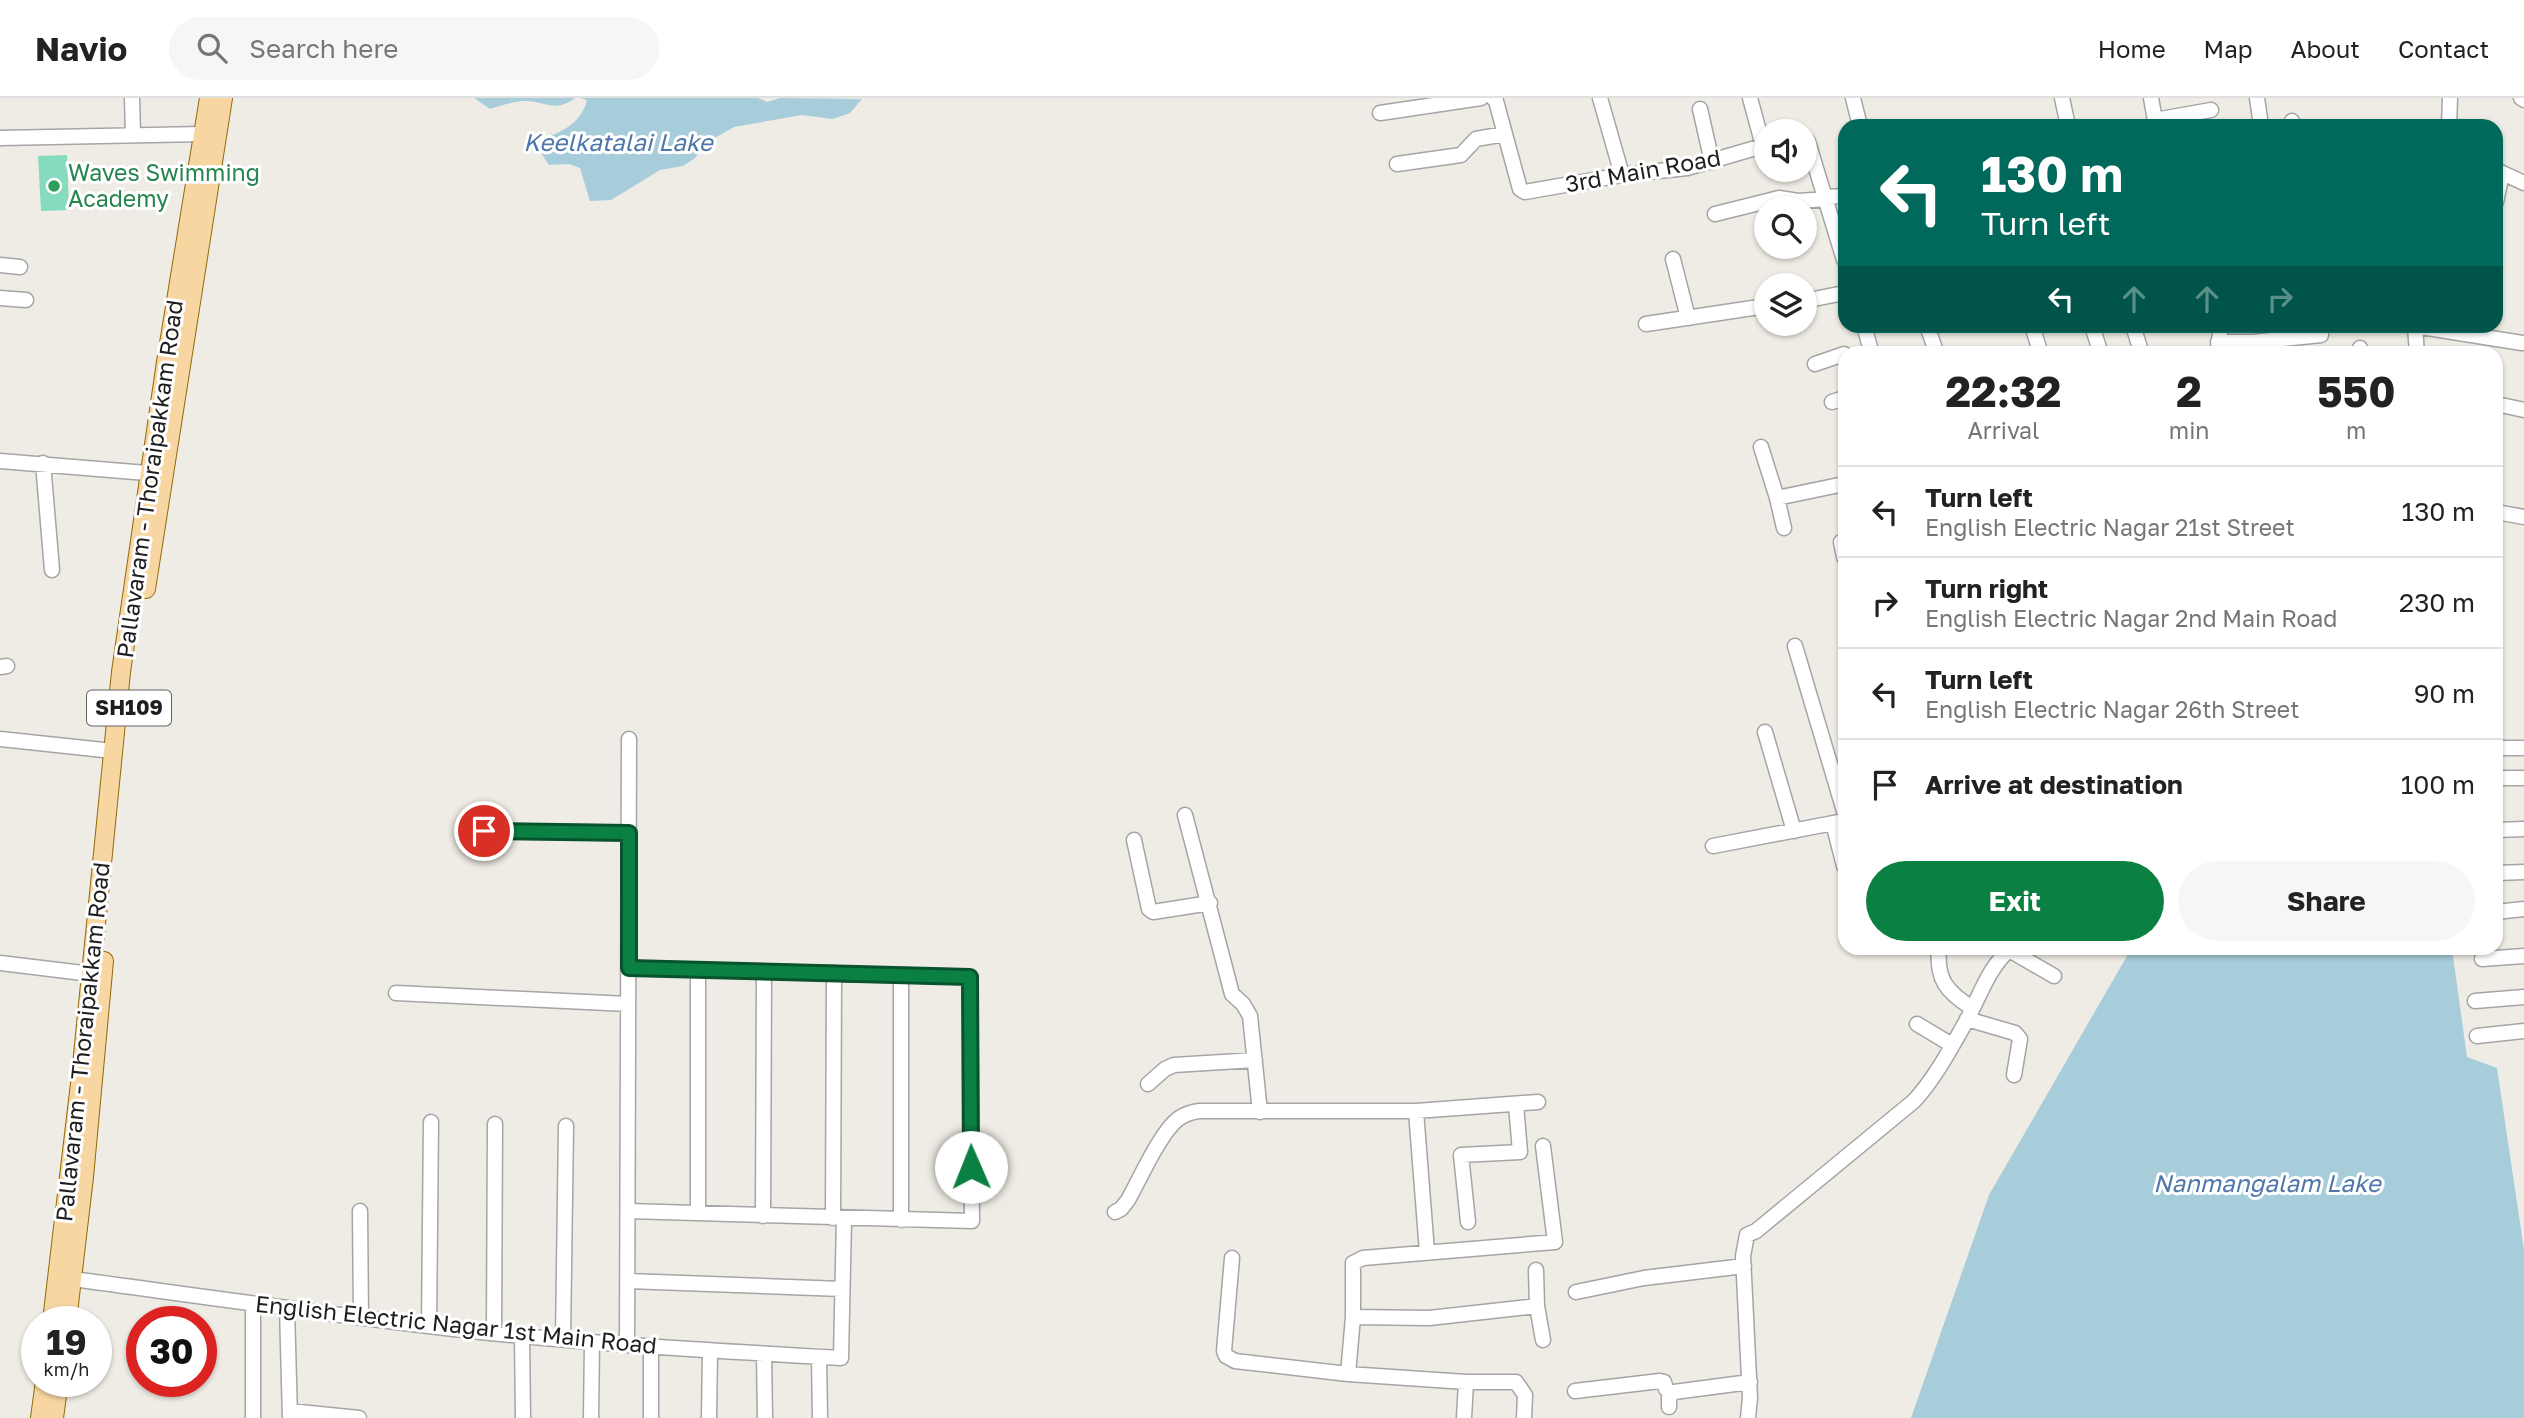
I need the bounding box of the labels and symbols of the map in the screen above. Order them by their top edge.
water label: Keelkatalai Lake [523,127,715,156]
street label: 3rd Main Road [1563,143,1723,197]
place label: Waves Swimming Academy [68,158,260,212]
marker: Waves Swimming Academy [46,178,62,194]
street label: Pallavaram - Thoraipakkam Road [110,298,188,660]
road number: SH109 [87,690,171,726]
pin [454,801,514,861]
street label: Pallavaram - Thoraipakkam Road [49,861,115,1223]
position arrow [934,1130,1008,1204]
water label: Nanmangalam Lake [2153,1168,2383,1198]
street label: English Electric Nagar 1st Main Road [254,1289,658,1359]
speed limit sign: 30 [126,1306,217,1397]

